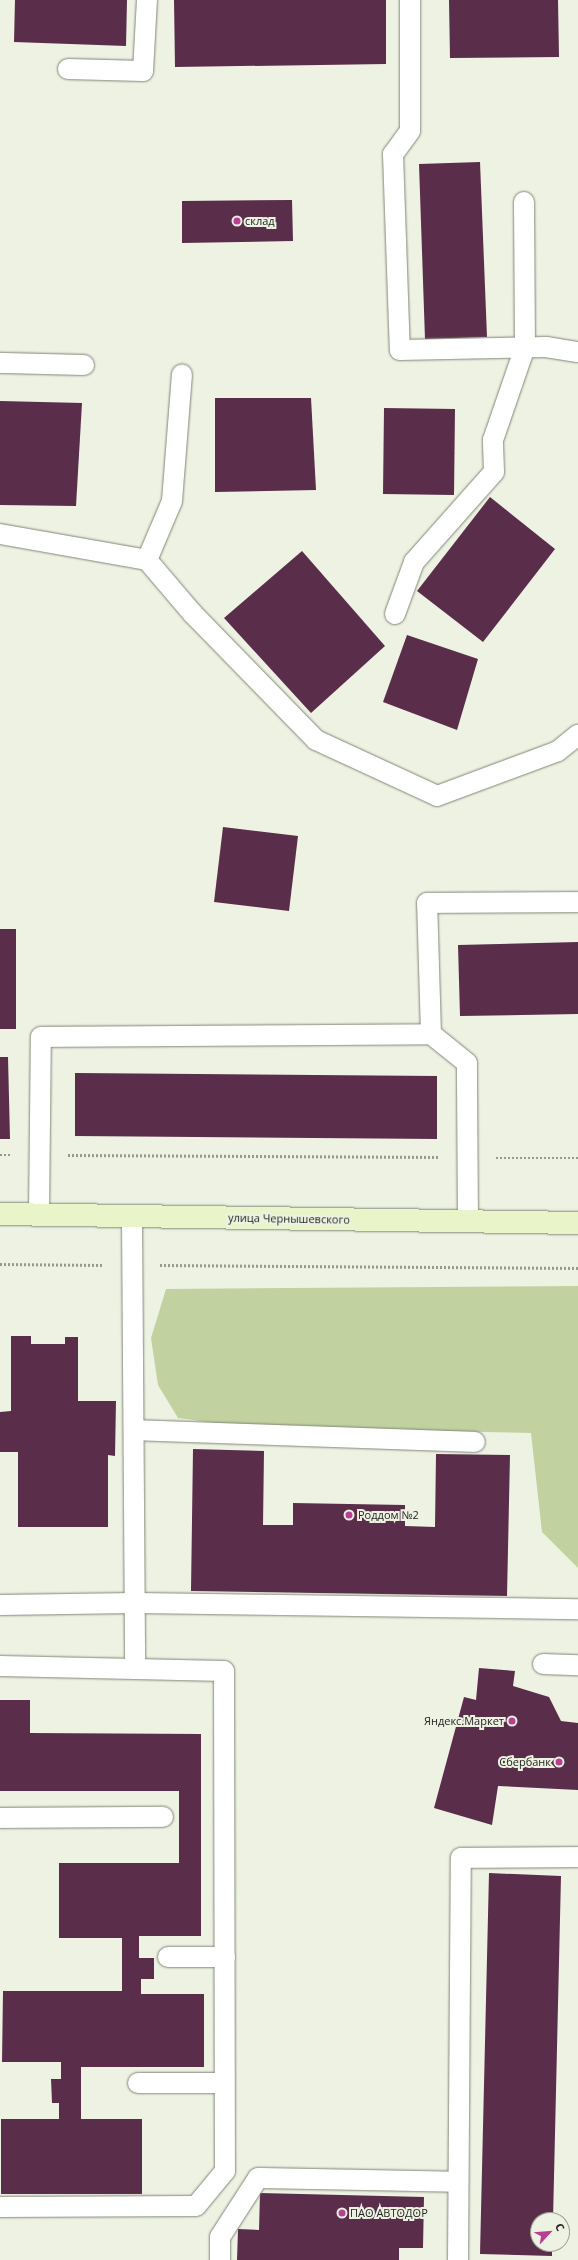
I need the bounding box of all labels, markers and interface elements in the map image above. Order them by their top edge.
place label: склад [245,214,275,228]
marker: склад [232,216,242,226]
street label: улица Чернышевского [228,1211,350,1227]
place label: Роддом №2 [358,1508,419,1522]
marker: Роддом №2 [343,1509,355,1521]
place label: Яндекс.Маркет [424,1714,504,1728]
marker: Яндекс.Маркет [507,1716,517,1726]
place label: Сбербанк [499,1755,551,1769]
marker: Сбербанк [554,1757,564,1767]
place label: ПАО АВТОДОР [350,2206,428,2220]
marker: ПАО АВТОДОР [337,2208,347,2218]
north arrow [530,2212,570,2252]
text: С [552,2221,569,2233]

